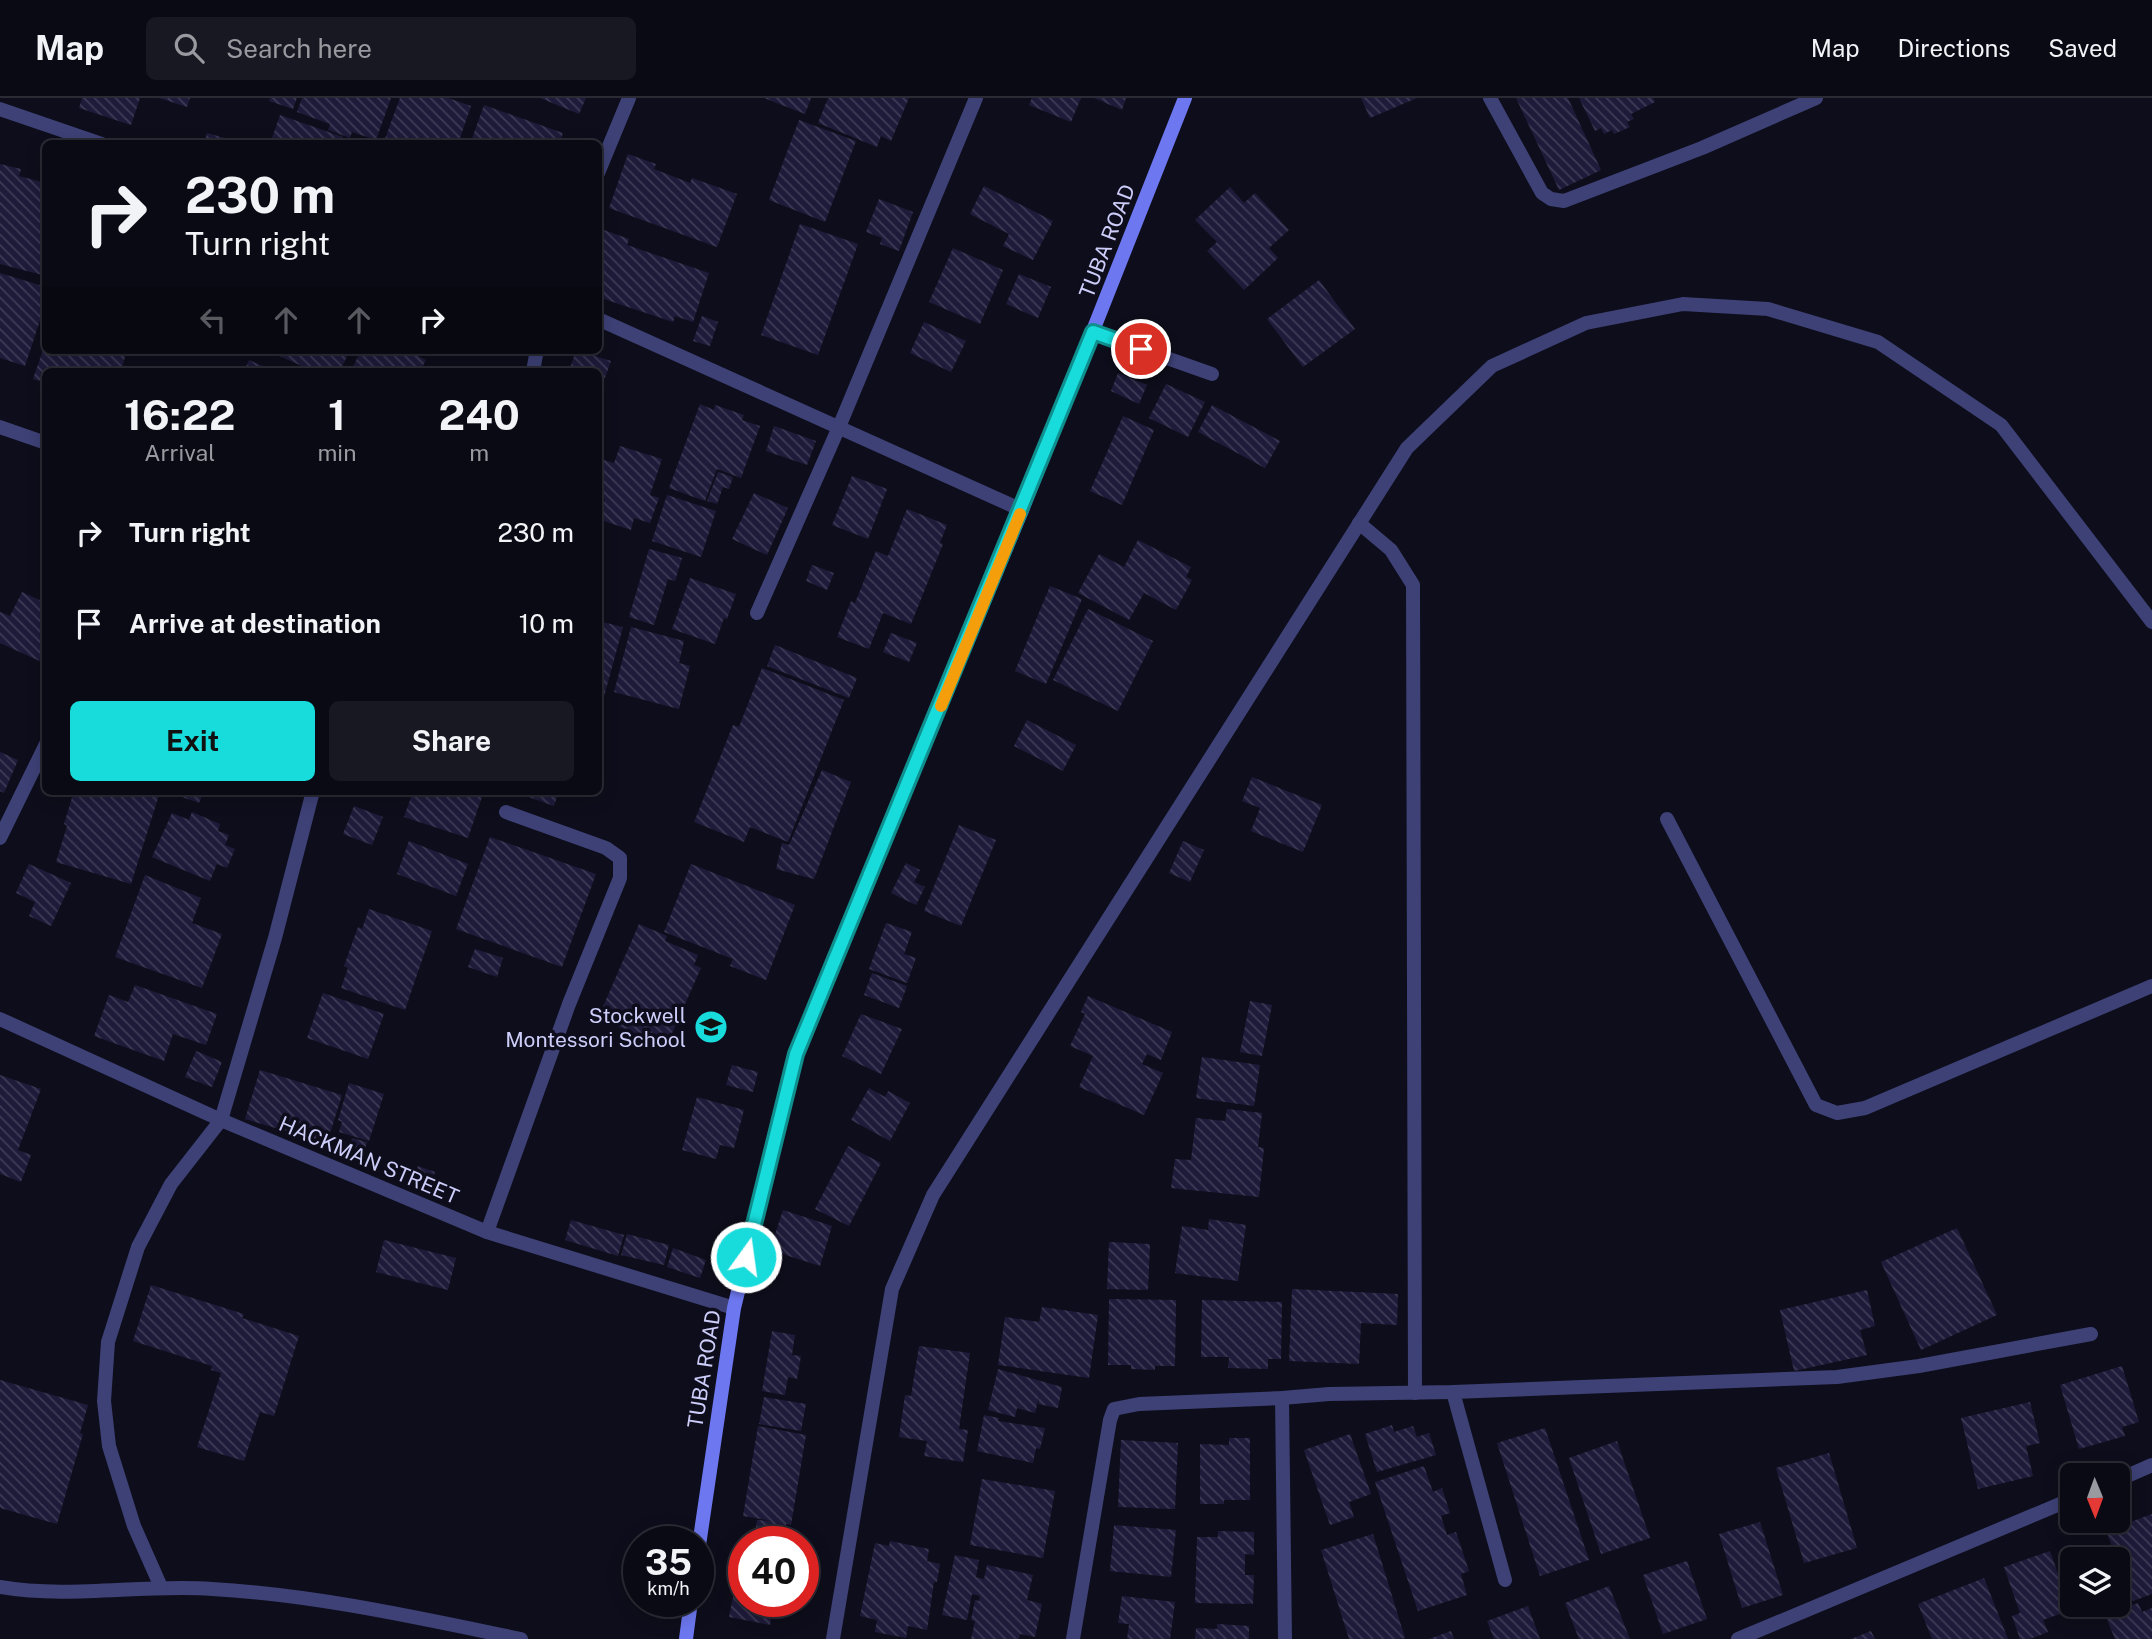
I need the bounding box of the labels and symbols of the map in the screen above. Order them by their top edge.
street label: TUBA ROAD [1074,181,1140,301]
pin [1111,319,1171,379]
place label: Stockwell Montessori School [505,1003,686,1052]
school or university icon: Stockwell Montessori School [692,1008,730,1046]
street label: HACKMAN STREET [275,1111,463,1209]
position arrow [709,1220,783,1294]
street label: TUBA ROAD [682,1308,726,1430]
north arrow [2060,1463,2130,1533]
speed limit sign: 40 [728,1526,819,1617]

